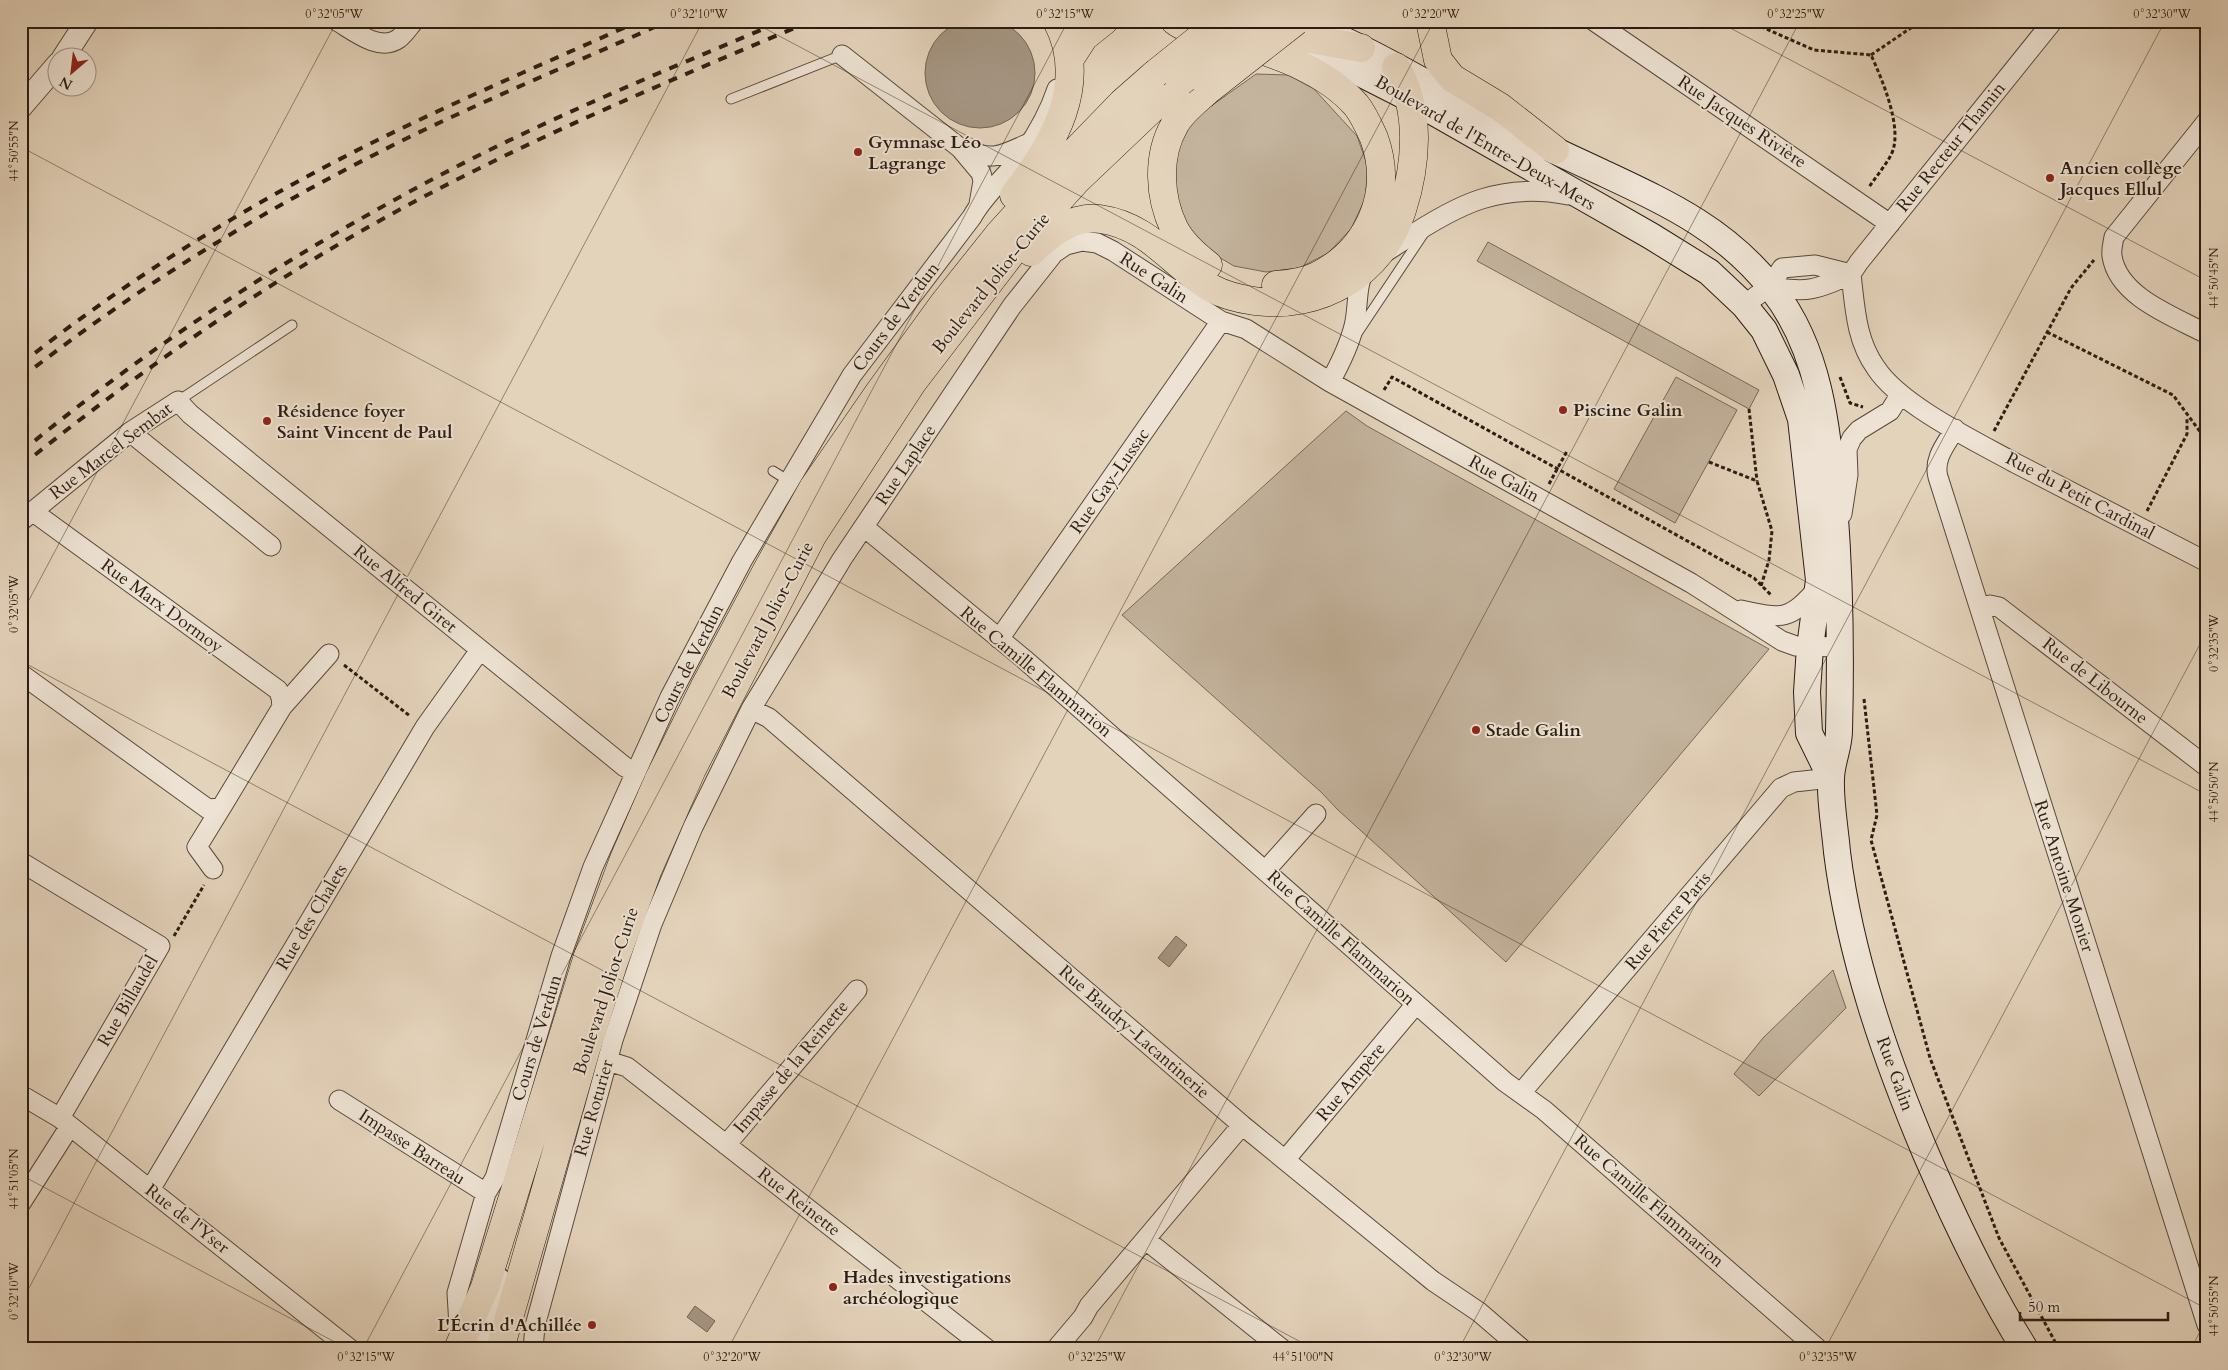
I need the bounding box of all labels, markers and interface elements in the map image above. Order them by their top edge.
text: 0°32'05"W [305,6,364,22]
text: 0°32'10"W [670,6,729,22]
text: 0°32'15"W [1036,6,1095,22]
text: 0°32'20"W [1402,6,1461,22]
text: 0°32'25"W [1767,6,1826,22]
text: 0°32'30"W [2133,6,2192,22]
north arrow [48,48,98,98]
street label: Boulevard de l'Entre-Deux-Mers [1370,69,1600,217]
street label: Rue Jacques Rivière [1673,70,1811,174]
text: N [56,72,76,94]
street label: Rue Recteur Thamin [1891,76,2012,217]
text: 44°50'55"N [6,120,22,181]
place label: Gymnase Léo Lagrange [868,130,981,176]
marker: Gymnase Léo Lagrange [852,146,864,158]
place label: Ancien collège Jacques Ellul [2057,156,2182,202]
marker: Ancien collège Jacques Ellul [2044,172,2056,184]
street label: Boulevard Joliot-Curie [926,207,1056,359]
street label: Rue Galin [1115,246,1194,310]
text: 44°50'45"N [2206,247,2222,308]
street label: Cours de Verdun [847,257,946,377]
street label: Rue Marcel Sembat [44,396,178,506]
place label: Piscine Galin [1573,398,1683,423]
place label: Résidence foyer Saint Vincent de Paul [277,399,452,445]
marker: Piscine Galin [1557,404,1569,416]
marker: Résidence foyer Saint Vincent de Paul [261,415,273,427]
street label: Rue Laplace [870,420,942,510]
street label: Rue Gay-Lussac [1064,423,1156,539]
street label: Rue du Petit Cardinal [2001,446,2159,546]
street label: Rue Galin [1464,449,1545,509]
street label: Boulevard Joliot-Curie [716,537,820,703]
street label: Rue Alfred Giret [348,539,463,639]
street label: Rue Marx Dormoy [96,553,229,659]
text: 0°32'05"W [6,574,22,633]
street label: Cours de Verdun [648,599,730,728]
street label: Rue Camille Flammarion [955,601,1118,744]
text: 0°32'35"W [2206,613,2222,672]
street label: Rue de Libourne [2037,632,2153,730]
place label: Stade Galin [1486,718,1581,743]
marker: Stade Galin [1470,724,1482,736]
text: 44°50'50"N [2206,761,2222,822]
street label: Rue Antoine Monier [2028,797,2101,956]
street label: Rue des Chalets [270,859,354,975]
street label: Rue Camille Flammarion [1261,865,1421,1012]
street label: Rue Pierre Paris [1619,866,1717,976]
street label: Boulevard Joliot-Curie [567,904,645,1078]
street label: Rue Billaudel [92,950,164,1051]
street label: Rue Baudry-Lacantinerie [1053,959,1215,1105]
street label: Cours de Verdun [506,971,568,1104]
street label: Impasse de la Reinette [728,995,854,1139]
street label: Rue Galin [1870,1033,1920,1115]
street label: Rue Ampère [1311,1037,1391,1127]
street label: Rue Roturier [568,1056,620,1159]
street label: Impasse Barreau [354,1103,470,1191]
street label: Rue Camille Flammarion [1568,1129,1730,1274]
text: 44°51'05"N [6,1148,22,1209]
street label: Rue Reinette [752,1162,846,1242]
street label: Rue de l'Yser [140,1178,235,1260]
text: 0°32'10"W [6,1261,22,1320]
place label: Hades investigations archéologique [843,1265,1011,1311]
text: 44°50'55"N [2206,1275,2222,1336]
marker: Hades investigations archéologique [827,1281,839,1293]
scale bar [2020,1290,2168,1322]
text: 50 m [2028,1297,2060,1317]
place label: L'Écrin d'Achillée [437,1313,582,1338]
marker: L'Écrin d'Achillée [586,1319,598,1331]
text: 0°32'15"W [337,1349,396,1365]
text: 0°32'20"W [703,1349,762,1365]
text: 0°32'25"W [1068,1349,1127,1365]
text: 44°51'00"N [1273,1349,1334,1365]
text: 0°32'30"W [1434,1349,1493,1365]
text: 0°32'35"W [1799,1349,1858,1365]

